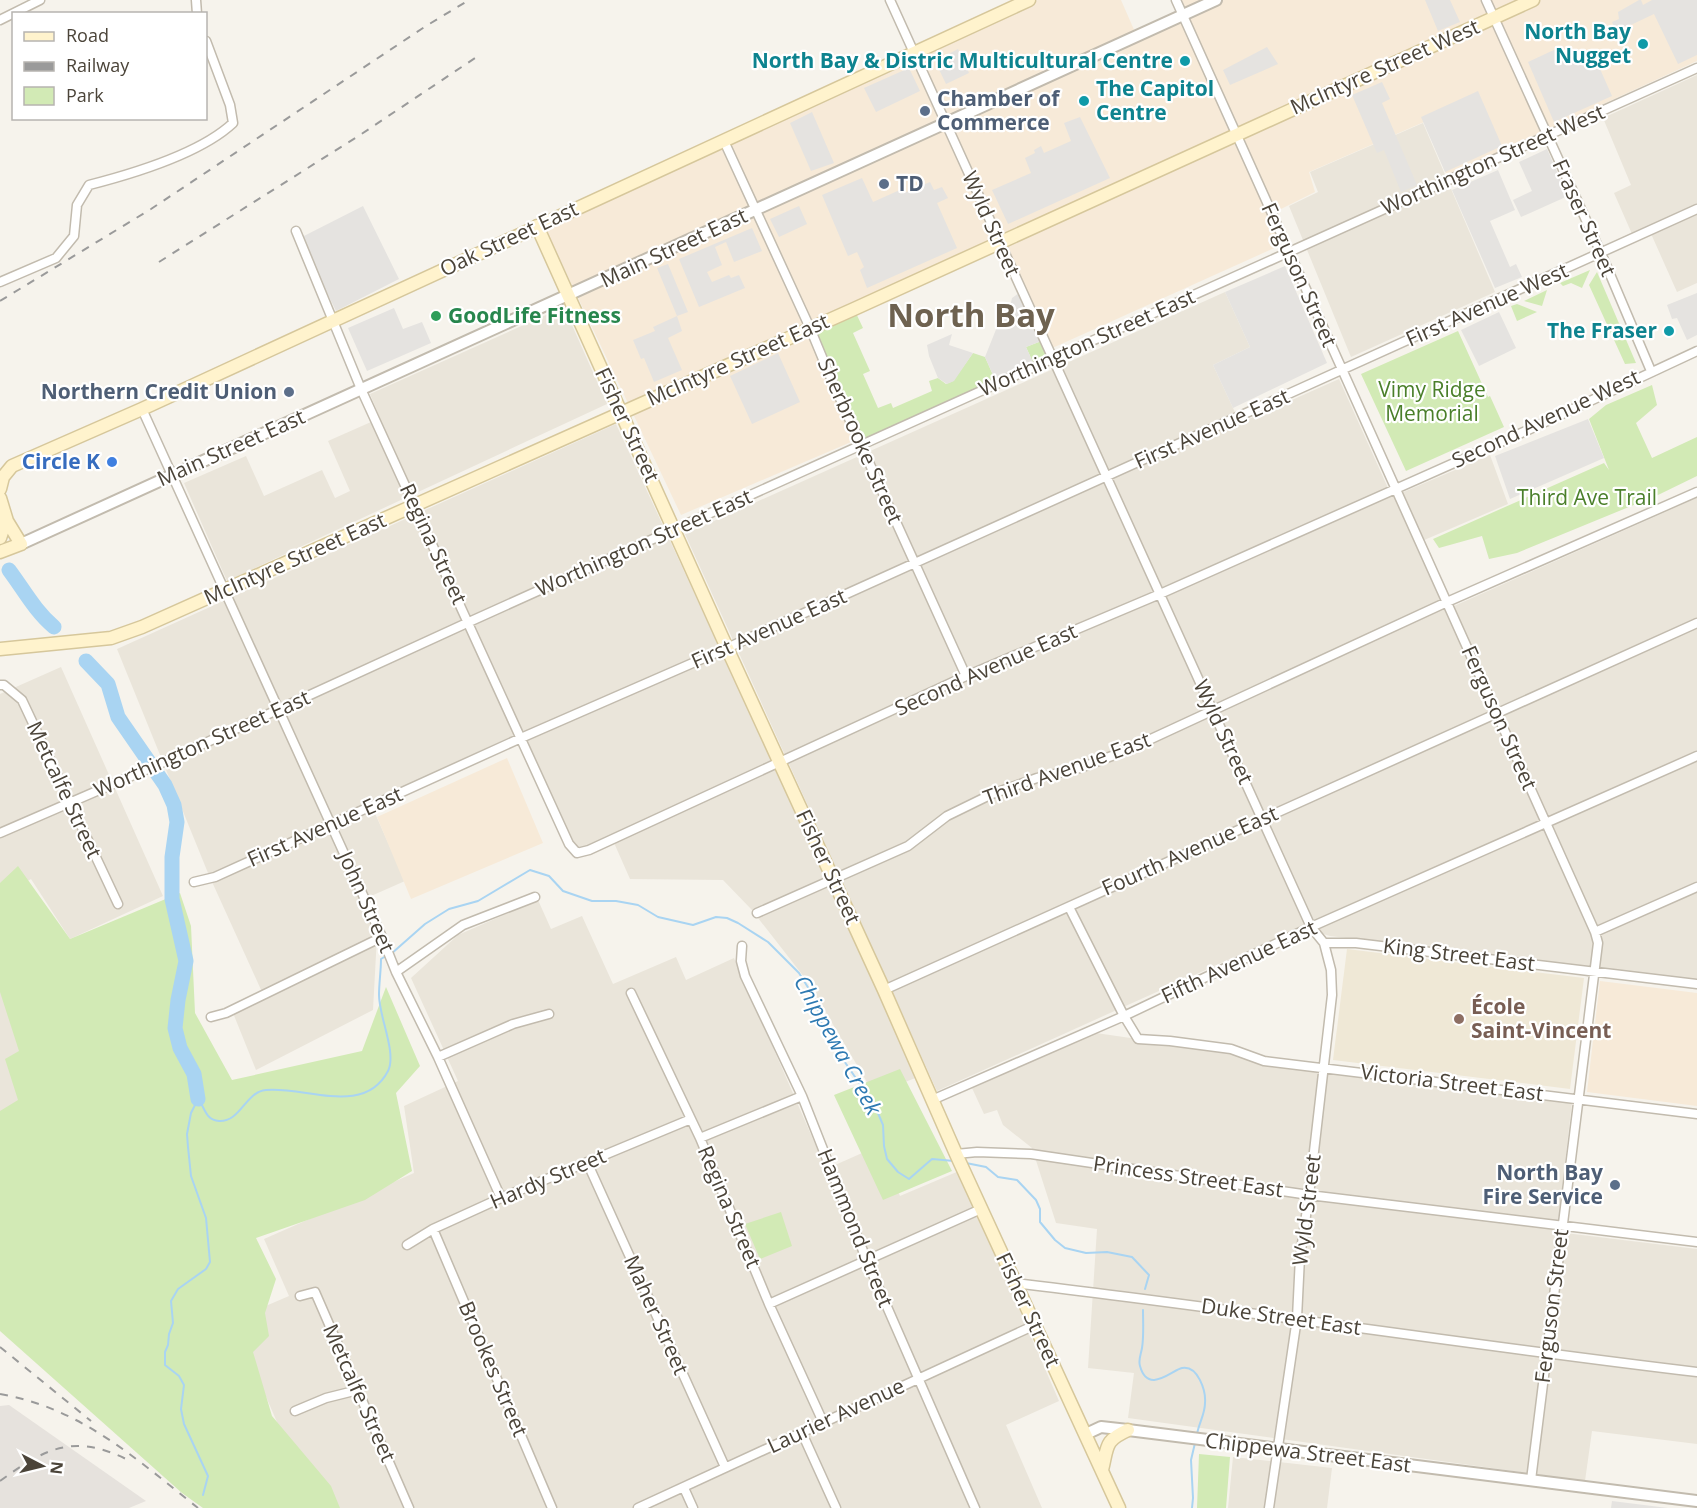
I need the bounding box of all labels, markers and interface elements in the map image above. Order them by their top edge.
legend [12,12,207,120]
street label: McIntyre Street West [1286,12,1484,120]
place label: North Bay Nugget [1524,17,1631,69]
text: Road [66,23,109,47]
marker: North Bay Nugget [1636,37,1650,51]
place label: North Bay & Distric Multicultural Centre [752,46,1173,74]
text: Railway [66,53,130,77]
marker: North Bay & Distric Multicultural Centre [1178,54,1192,68]
place label: The Capitol Centre [1096,74,1214,126]
text: Park [66,83,104,107]
place label: Chamber of Commerce [937,84,1061,136]
marker: The Capitol Centre [1077,94,1091,108]
street label: Worthington Street West [1376,97,1609,221]
marker: Chamber of Commerce [918,104,932,118]
street label: Fraser Street [1547,155,1623,281]
street label: Wyld Street [956,167,1028,281]
place label: TD [896,169,924,197]
marker: TD [877,177,891,191]
street label: Oak Street East [435,194,582,282]
street label: Ferguson Street [1256,198,1344,351]
street label: Main Street East [596,201,752,293]
street label: First Avenue West [1401,256,1572,352]
street label: Worthington Street East [974,282,1199,402]
district label: North Bay [887,292,1055,337]
place label: GoodLife Fitness [448,301,621,329]
street label: McIntyre Street East [642,306,833,412]
marker: GoodLife Fitness [429,309,443,323]
place label: The Fraser [1547,316,1657,344]
marker: The Fraser [1662,324,1676,338]
street label: Sherbrooke Street [812,353,910,528]
street label: Second Avenue West [1447,362,1644,474]
street label: Fisher Street [589,363,667,486]
park label: Vimy Ridge Memorial [1378,375,1486,427]
place label: Northern Credit Union [41,377,277,405]
street label: First Avenue East [1130,381,1294,475]
marker: Northern Credit Union [282,385,296,399]
street label: Main Street East [152,402,309,492]
place label: Circle K [22,447,100,475]
marker: Circle K [105,455,119,469]
street label: Regina Street [394,479,474,608]
street label: Worthington Street East [531,482,756,602]
park label: Third Ave Trail [1517,483,1657,511]
street label: McIntyre Street East [199,505,390,611]
street label: First Avenue East [687,581,851,675]
street label: Second Avenue East [890,616,1081,722]
street label: Ferguson Street [1456,641,1544,794]
street label: Wyld Street [1188,675,1260,788]
street label: Worthington Street East [89,683,314,803]
street label: Metcalfe Street [21,717,109,863]
street label: Third Avenue East [979,725,1154,811]
street label: First Avenue East [243,779,407,873]
street label: Fourth Avenue East [1097,799,1282,902]
street label: Fisher Street [790,805,868,928]
street label: John Street [331,845,402,957]
street label: Fifth Avenue East [1156,913,1321,1009]
street label: King Street East [1382,931,1537,977]
water label: Chippewa Creek [788,969,890,1121]
place label: École Saint-Vincent [1471,992,1611,1044]
marker: École Saint-Vincent [1452,1012,1466,1026]
street label: Victoria Street East [1359,1057,1545,1107]
street label: Hardy Street [485,1141,610,1215]
street label: Regina Street [692,1141,768,1272]
street label: Hammond Street [811,1144,900,1311]
street label: Princess Street East [1091,1149,1285,1203]
street label: Wyld Street [1285,1153,1327,1267]
place label: North Bay Fire Service [1483,1158,1603,1210]
marker: North Bay Fire Service [1608,1178,1622,1192]
street label: Ferguson Street [1528,1227,1574,1385]
street label: Fisher Street [990,1248,1068,1371]
street label: Maher Street [618,1250,696,1379]
street label: Duke Street East [1199,1291,1363,1341]
street label: Brookes Street [453,1297,535,1441]
street label: Metcalfe Street [317,1319,403,1466]
street label: Laurier Avenue [762,1371,909,1459]
street label: Chippewa Street East [1204,1425,1413,1479]
north arrow [12,1436,72,1496]
text: N [45,1460,69,1476]

